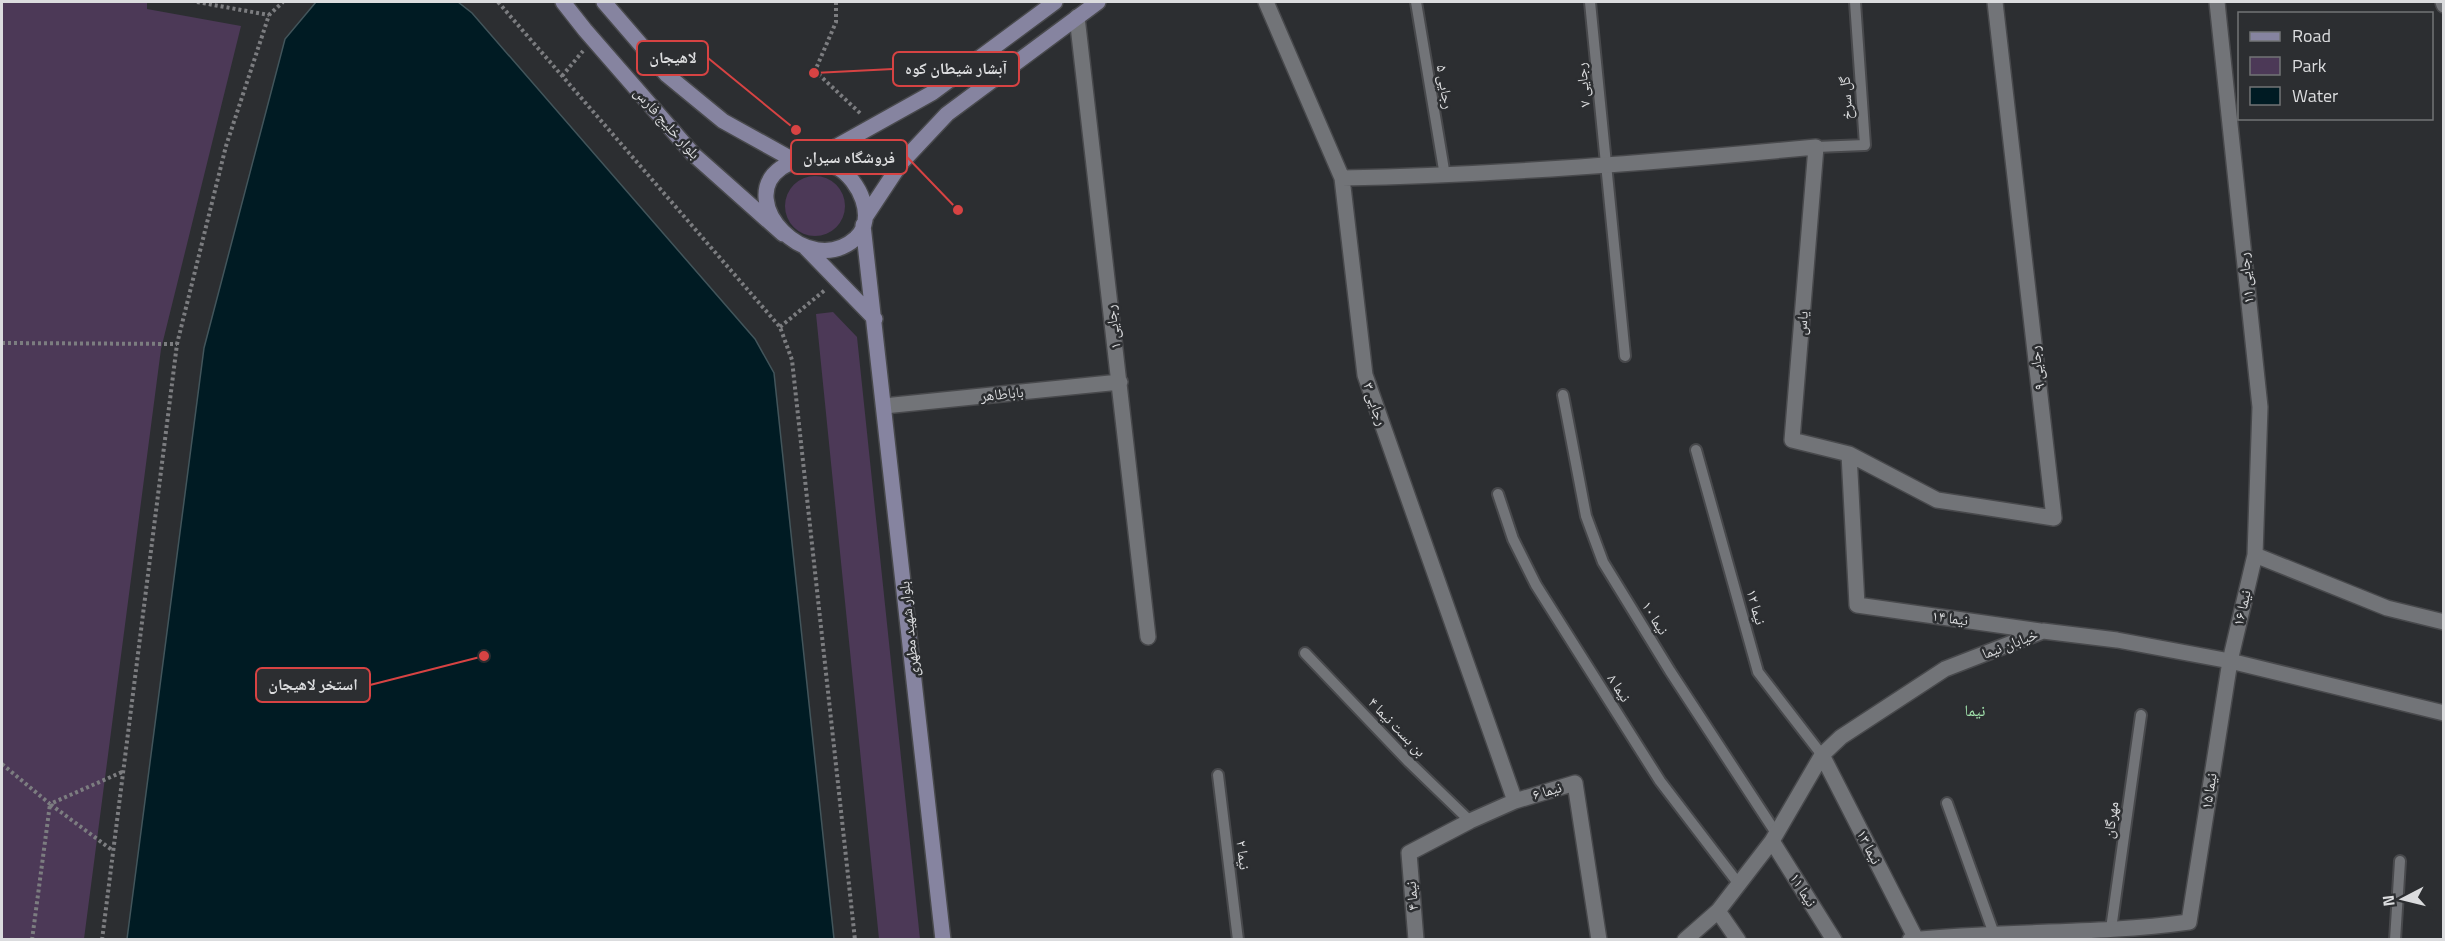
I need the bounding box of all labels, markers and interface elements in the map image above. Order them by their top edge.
legend [2238,12,2433,120]
text: Road [2292,22,2331,49]
callout: لاهيجان [637,41,708,75]
text: لاهيجان [649,45,697,69]
callout: آبشار شیطان کوه [893,52,1019,86]
text: Park [2292,52,2327,79]
text: آبشار شیطان کوه [905,56,1008,80]
street label: رجایی ۷ [1569,62,1596,108]
street label: رجایی ۵ [1431,63,1460,111]
street label: گل سرخ [1832,75,1859,121]
street label: بلوار خلیج فارس [629,81,706,164]
text: Water [2292,82,2338,109]
callout: فروشگاه سیران [791,140,907,174]
text: فروشگاه سیران [803,145,895,169]
street label: رجایی ۱۱ [2231,251,2260,305]
street label: رجایی ۱ [1098,303,1127,351]
street label: یاس [1789,310,1814,336]
street label: رجایی ۹ [2022,344,2051,392]
street label: رجایی ۳ [1357,379,1394,429]
street label: باباطاهر [978,380,1025,407]
street label: بلوار شهید مطهری [892,580,925,678]
street label: نیما ۱۲ [1740,586,1773,627]
street label: نیما ۱۶ [2226,588,2257,628]
street label: نیما ۱۰ [1636,596,1675,639]
street label: نیما ۱۴ [1930,604,1970,631]
street label: خیابان نیما [1979,622,2042,665]
callout: استخر لاهیجان [256,668,370,702]
street label: نیما ۸ [1602,669,1637,706]
text: استخر لاهیجان [268,672,358,696]
street label: بن بست نیما ۴ [1363,692,1432,762]
district label: نیما [1965,698,1985,722]
street label: نیما ۱۵ [2194,771,2223,811]
street label: نیما ۶ [1529,775,1564,806]
street label: مهرگان [2097,800,2125,840]
street label: نیما ۱۳ [1851,825,1888,868]
street label: نیما ۲ [1230,839,1257,871]
street label: نیما ۱۱ [1784,868,1823,911]
north arrow [2373,869,2433,929]
street label: نیما ۴ [1399,880,1424,912]
text: N [2376,894,2401,908]

